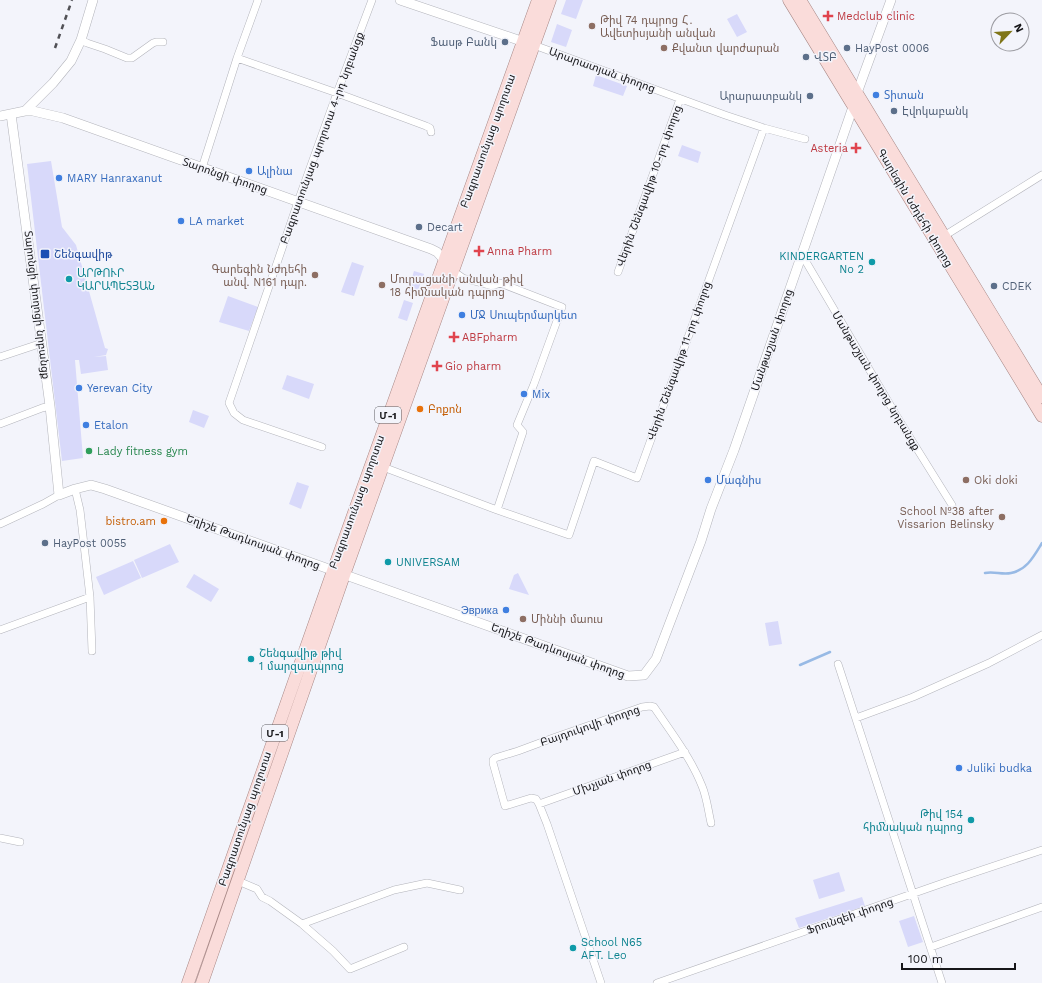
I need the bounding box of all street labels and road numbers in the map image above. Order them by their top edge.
street label: Բագրատունյաց պողոտա 4-րդ նրբանցք [277,30,367,246]
street label: Արարատյան փողոց [547,45,657,95]
street label: Բագրատունյաց պողոտա [458,72,518,210]
street label: Վերին Շենգավիթ 10-րդ փողոց [614,103,684,269]
street label: Գարեգին Նժդեհի փողոց [875,147,955,269]
street label: Տարոնցի փողոց [181,155,269,197]
street label: Տարոնցի փողոցի նրբանցք [21,230,53,380]
street label: Վերին Շենգավիթ 11-րդ փողոց [644,280,714,442]
street label: Մանթաշյան փողոց [748,287,796,393]
street label: Մանթաշյան փողոց նրբանցք [829,309,923,453]
road number: Մ-1 [375,407,401,423]
street label: Բագրատունյաց պողոտա [327,433,387,571]
street label: Եղիշե Թադևոսյան փողոց [184,512,322,572]
street label: Եղիշե Թադևոսյան փողոց [489,621,627,681]
street label: Բայդուկովի փողոց [539,703,641,749]
road number: Մ-1 [262,725,288,741]
street label: Բագրատունյաց պողոտա [216,750,274,888]
street label: Մխչյան փողոց [571,758,653,798]
street label: Ֆրունզեի փողոց [805,895,895,937]

